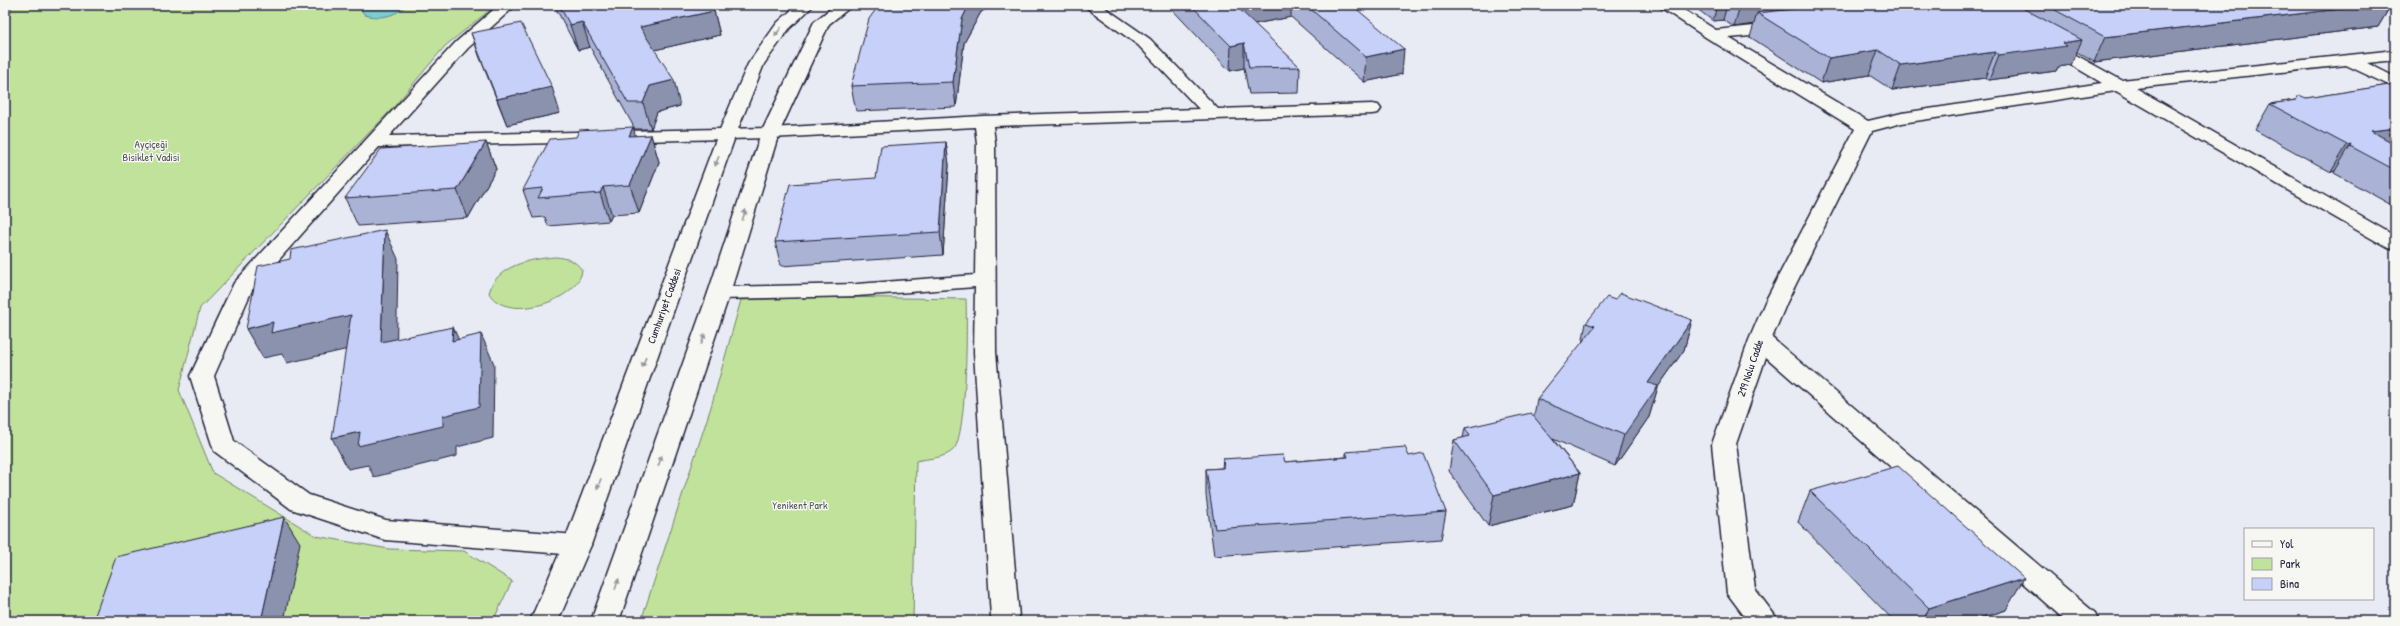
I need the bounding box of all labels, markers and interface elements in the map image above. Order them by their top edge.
one-way arrow [774,27,782,37]
park label: Ayçiçeği Bisiklet Vadisi [123,137,179,164]
one-way arrow [714,156,720,168]
one-way arrow [741,209,747,221]
street label: Cumhuriyet Caddesi [644,267,684,345]
one-way arrow [700,332,706,344]
street label: 219 Nolu Cadde [1734,337,1766,398]
one-way arrow [640,357,646,369]
one-way arrow [658,455,664,467]
one-way arrow [596,479,602,491]
park label: Yenikent Park [772,498,828,512]
legend [2244,528,2374,600]
text: Yol [2280,535,2294,552]
text: Park [2280,555,2300,572]
text: Bina [2280,575,2299,592]
one-way arrow [615,578,621,590]

